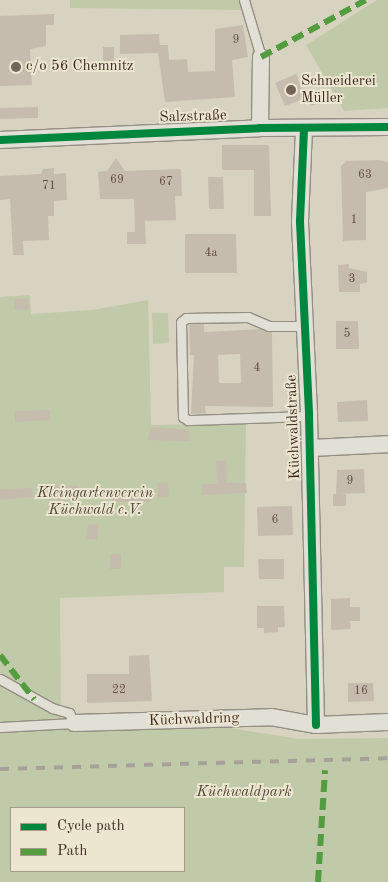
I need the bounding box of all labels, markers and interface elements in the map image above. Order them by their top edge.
house number: 9 [233,34,239,48]
place label: c/o 56 Chemnitz [26,58,134,76]
marker: c/o 56 Chemnitz [10,61,22,73]
place label: Schneiderei Müller [301,72,376,107]
marker: Schneiderei Müller [285,84,297,96]
street label: Salzstraße [159,107,227,127]
house number: 63 [358,169,372,183]
house number: 69 [110,174,124,188]
house number: 67 [159,176,173,190]
house number: 71 [42,180,56,194]
house number: 1 [351,214,357,228]
house number: 4a [205,247,217,261]
house number: 3 [349,273,355,287]
house number: 5 [344,328,350,342]
house number: 4 [254,362,260,376]
street label: Küchwaldstraße [283,374,305,480]
house number: 9 [347,475,353,489]
park label: Kleingartenverein Küchwald e.V. [37,484,153,519]
house number: 6 [272,514,278,528]
house number: 22 [112,684,126,698]
house number: 16 [354,685,368,699]
street label: Küchwaldring [148,709,240,731]
park label: Küchwaldpark [197,784,291,802]
legend [10,807,185,872]
text: Cycle path [57,819,125,834]
text: Path [57,844,87,859]

